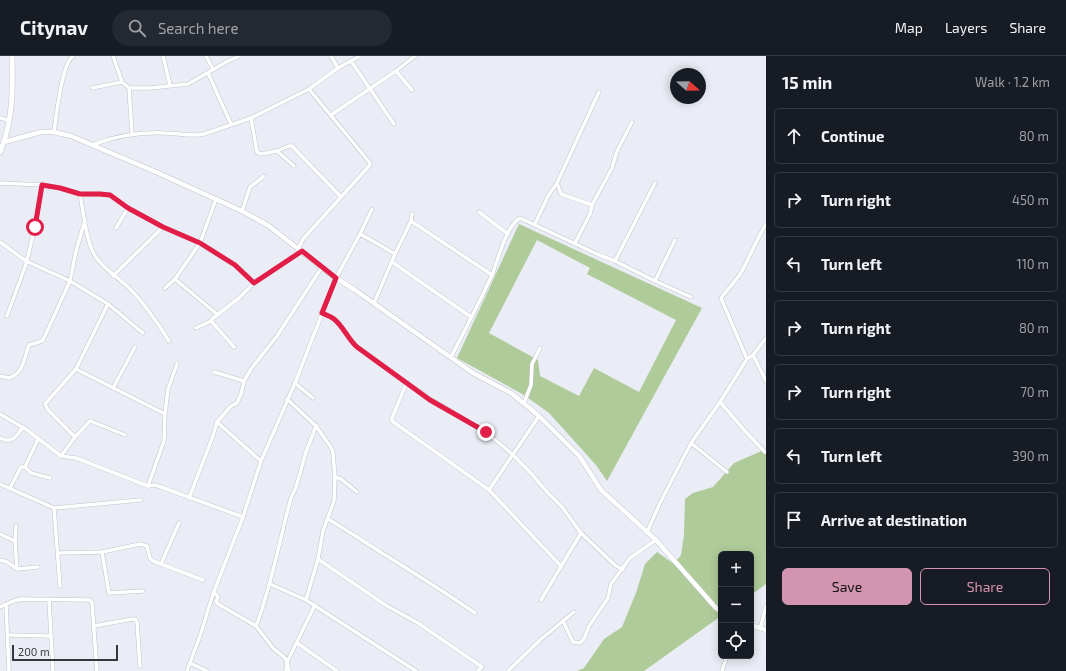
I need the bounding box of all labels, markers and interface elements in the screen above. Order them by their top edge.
search box [112,10,392,46]
text: Citynav [20,16,88,39]
icon: search [126,17,148,39]
text: Search here [158,19,238,37]
text: Map [895,19,923,36]
text: Layers [945,19,987,36]
text: Share [1009,19,1046,36]
north arrow [670,68,706,104]
text: 15 min [782,72,832,92]
text: Walk · 1.2 km [975,74,1050,90]
icon: ahead [783,125,805,147]
text: Continue [821,127,884,145]
text: 80 m [1019,128,1049,144]
icon: right [783,189,805,211]
text: Turn right [821,191,891,209]
text: 450 m [1012,192,1049,208]
route start [26,218,44,236]
icon: left [783,253,805,275]
text: Turn left [821,255,882,273]
text: 110 m [1017,256,1049,272]
icon: right [783,317,805,339]
text: Turn right [821,319,891,337]
text: 80 m [1019,320,1049,336]
icon: right [783,381,805,403]
text: Turn right [821,383,891,401]
text: 70 m [1020,384,1049,400]
route end [477,423,495,441]
icon: left [783,445,805,467]
text: Turn left [821,447,882,465]
text: 390 m [1012,448,1049,464]
icon: arrive [783,509,805,531]
text: Arrive at destination [821,511,967,529]
map controls [718,551,754,659]
button: + [718,551,754,587]
button: Save [782,568,912,605]
button: Share [920,568,1050,605]
button: − [718,587,754,623]
button: locate [718,623,754,659]
scale bar [12,643,118,662]
text: 200 m [18,645,50,658]

